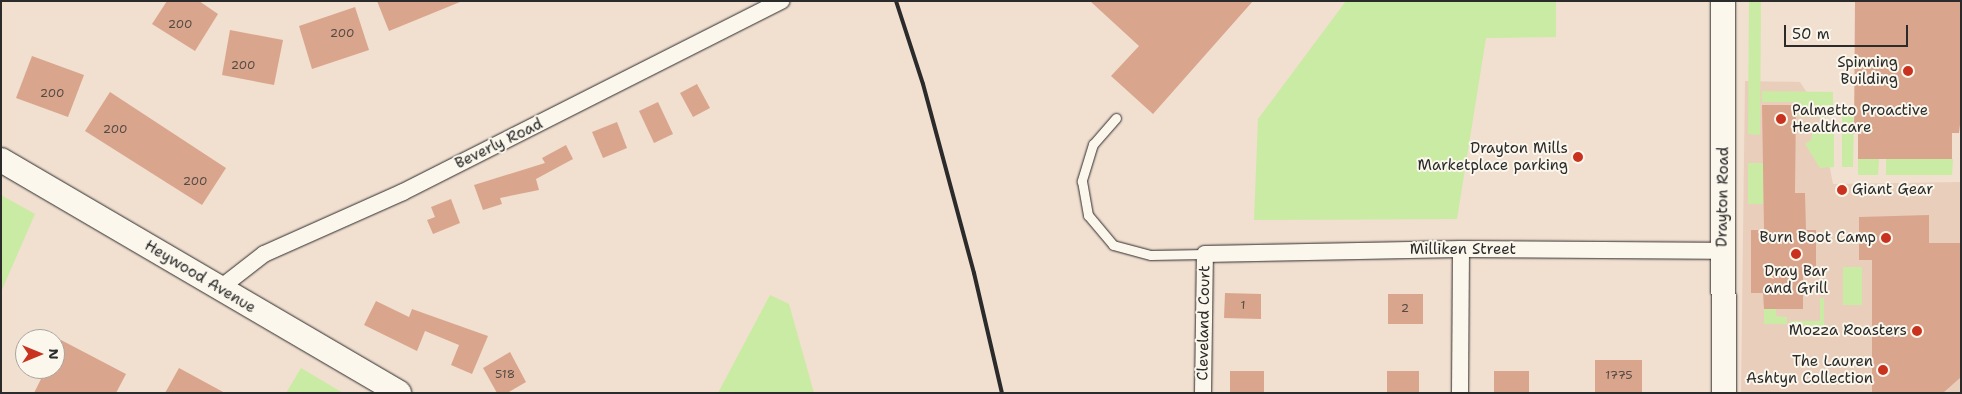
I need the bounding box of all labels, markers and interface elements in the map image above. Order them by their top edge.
scale bar [1787,15,1911,47]
house number: 200 [168,18,192,32]
text: 50 m [1792,24,1830,44]
house number: 200 [330,27,354,41]
place label: Spinning Building [1837,53,1898,88]
house number: 200 [231,59,255,73]
marker: Spinning Building [1902,65,1914,77]
house number: 200 [40,87,64,101]
place label: Palmetto Proactive Healthcare [1792,101,1928,136]
marker: Palmetto Proactive Healthcare [1774,112,1788,126]
street label: Beverly Road [452,115,546,173]
house number: 200 [103,123,127,137]
place label: Drayton Mills Marketplace parking [1418,139,1568,174]
street label: Drayton Road [1713,147,1733,247]
marker: Drayton Mills Marketplace parking [1572,151,1584,163]
house number: 200 [183,175,207,189]
place label: Giant Gear [1852,181,1933,199]
marker: Giant Gear [1836,184,1848,196]
place label: Burn Boot Camp [1760,229,1876,247]
marker: Burn Boot Camp [1880,232,1892,244]
street label: Heywood Avenue [141,237,259,317]
street label: Milliken Street [1410,241,1516,259]
marker: Dray Bar and Grill [1790,248,1802,260]
place label: Dray Bar and Grill [1764,262,1828,297]
street label: Cleveland Court [1194,265,1214,381]
house number: 1 [1240,299,1246,313]
house number: 2 [1401,302,1409,316]
place label: Mozza Roasters [1789,322,1907,340]
marker: Mozza Roasters [1911,325,1923,337]
north arrow [15,329,65,379]
text: N [45,348,63,360]
place label: The Lauren Ashtyn Collection [1746,352,1873,387]
marker: The Lauren Ashtyn Collection [1877,364,1889,376]
house number: 518 [495,368,515,382]
house number: 1775 [1605,369,1633,383]

